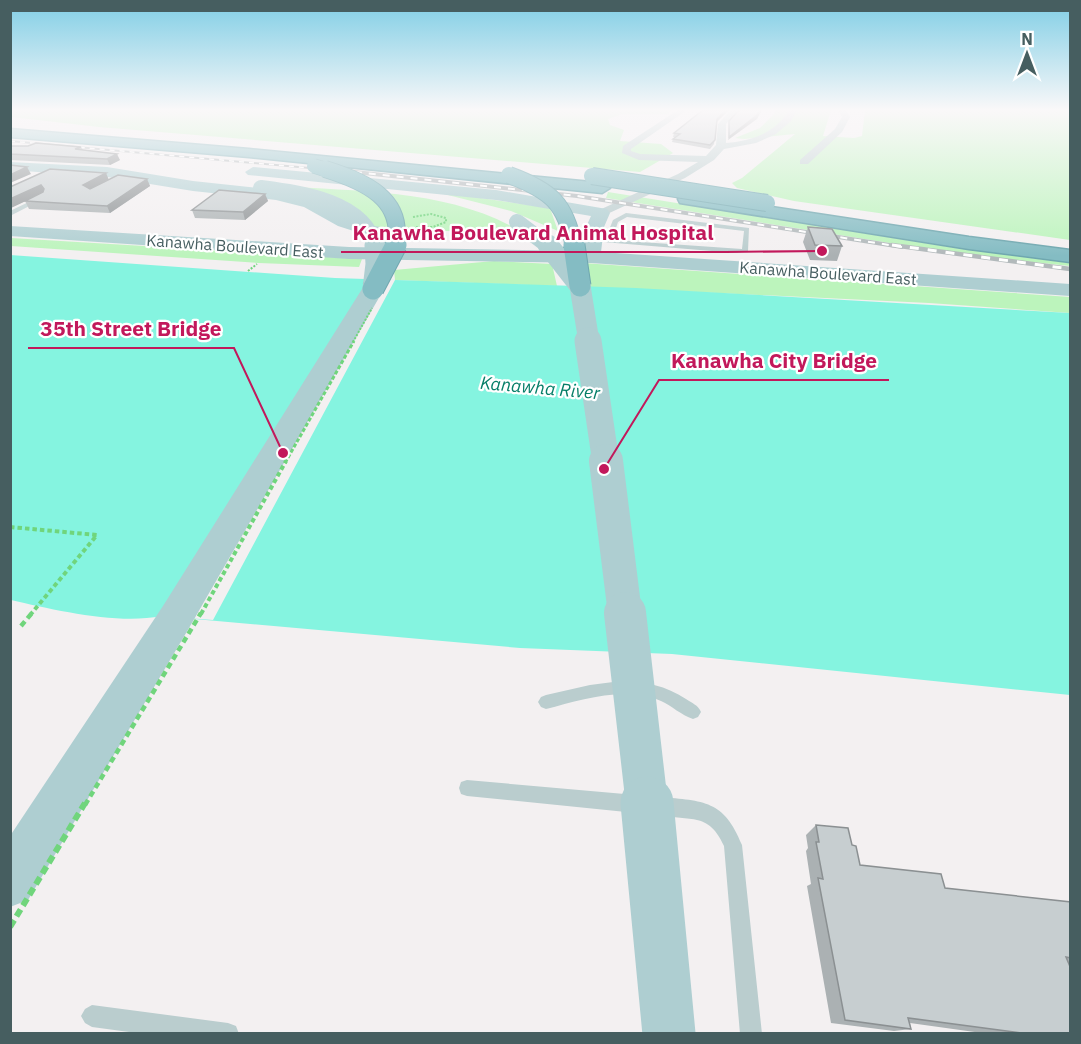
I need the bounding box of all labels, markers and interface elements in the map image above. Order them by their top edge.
north arrow [997,24,1057,84]
text: N [1021,29,1033,49]
callout: Kanawha Boulevard Animal Hospital [341,213,726,252]
text: Kanawha Boulevard Animal Hospital [353,218,714,246]
street label: Kanawha Boulevard East [146,230,324,262]
street label: Kanawha Boulevard East [739,257,917,289]
callout: 35th Street Bridge [28,309,234,348]
text: 35th Street Bridge [40,314,222,342]
callout: Kanawha City Bridge [659,341,889,380]
text: Kanawha City Bridge [671,346,877,374]
water label: Kanawha River [479,371,601,404]

